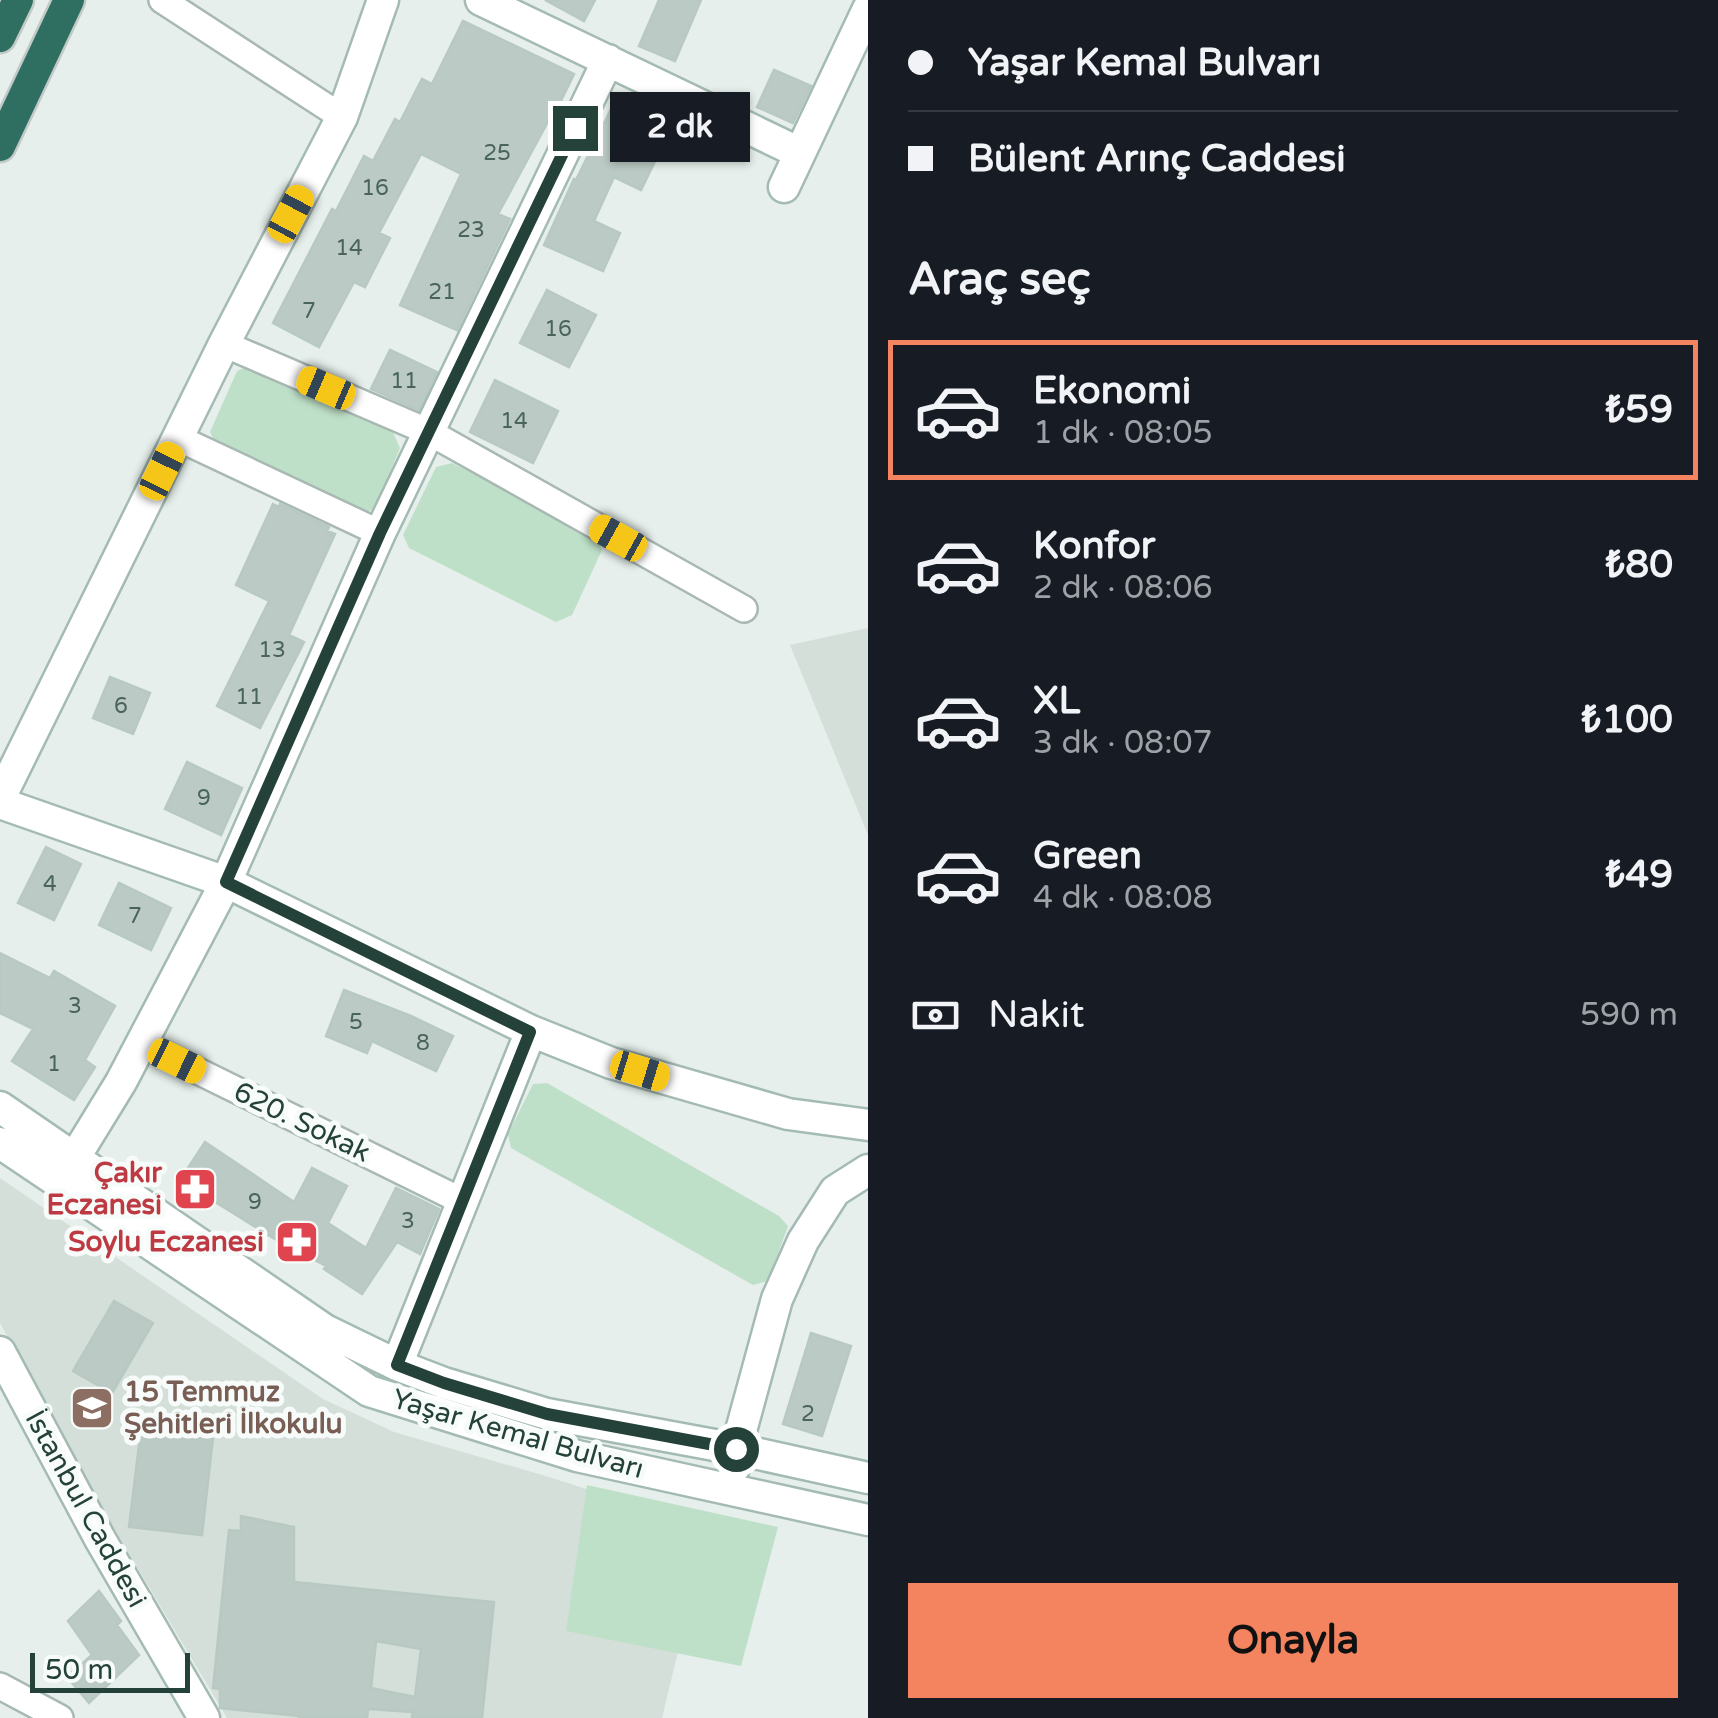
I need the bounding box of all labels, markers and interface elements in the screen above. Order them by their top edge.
text: Yaşar Kemal Bulvarı [968,40,1321,86]
callout: 2 dk [610,93,750,163]
route end [553,106,598,151]
text: 2 dk [647,108,713,146]
text: Bülent Arınç Caddesi [968,136,1346,182]
house number: 25 [483,140,511,166]
house number: 16 [361,175,389,201]
car [264,180,318,248]
house number: 23 [457,217,485,243]
house number: 14 [335,235,363,261]
text: Araç seç [908,253,1091,307]
house number: 21 [428,279,456,305]
house number: 7 [302,298,316,324]
house number: 16 [544,316,572,342]
car [293,362,359,414]
icon: car [913,365,1003,455]
house number: 11 [390,368,418,394]
text: Ekonomi [1033,368,1191,414]
text: ₺59 [1605,387,1673,433]
house number: 14 [500,408,528,434]
text: 1 dk · 08:05 [1033,414,1213,452]
car [135,437,189,505]
car [584,510,652,566]
icon: car [913,520,1003,610]
text: Konfor [1033,523,1155,569]
text: ₺80 [1605,542,1673,588]
text: 2 dk · 08:06 [1033,569,1213,607]
house number: 13 [258,637,286,663]
icon: car [913,675,1003,765]
text: XL [1033,678,1080,724]
house number: 11 [235,684,263,710]
house number: 6 [114,693,128,719]
text: ₺100 [1581,697,1673,743]
text: 3 dk · 08:07 [1033,724,1213,762]
house number: 9 [197,785,211,811]
icon: car [913,830,1003,920]
text: Green [1033,833,1142,879]
text: ₺49 [1605,852,1673,898]
house number: 4 [43,871,57,897]
text: 4 dk · 08:08 [1033,879,1213,917]
house number: 7 [128,903,142,929]
icon: cash [908,988,963,1043]
text: Nakit [988,992,1085,1038]
house number: 3 [68,993,82,1019]
text: 590 m [1580,996,1678,1034]
house number: 5 [349,1009,363,1035]
house number: 8 [416,1030,430,1056]
car [143,1034,211,1088]
car [607,1048,673,1094]
house number: 1 [47,1051,61,1077]
street label: 620. Sokak [228,1074,376,1170]
place label: Çakır Eczanesi [47,1156,163,1222]
pharmacy icon: Çakır Eczanesi [172,1166,218,1212]
house number: 9 [248,1189,262,1215]
house number: 3 [401,1208,415,1234]
pharmacy icon: Soylu Eczanesi [274,1219,320,1265]
place label: Soylu Eczanesi [68,1225,264,1259]
place label: 15 Temmuz Şehitleri İlkokulu [124,1375,343,1441]
street label: Yaşar Kemal Bulvarı [388,1382,648,1486]
school or university icon: 15 Temmuz Şehitleri İlkokulu [69,1385,115,1431]
house number: 2 [801,1401,815,1427]
street label: İstanbul Caddesi [18,1404,154,1614]
route start [714,1427,759,1472]
button: Onayla [908,1583,1678,1698]
scale bar [30,1648,190,1692]
text: 50 m [45,1653,113,1687]

